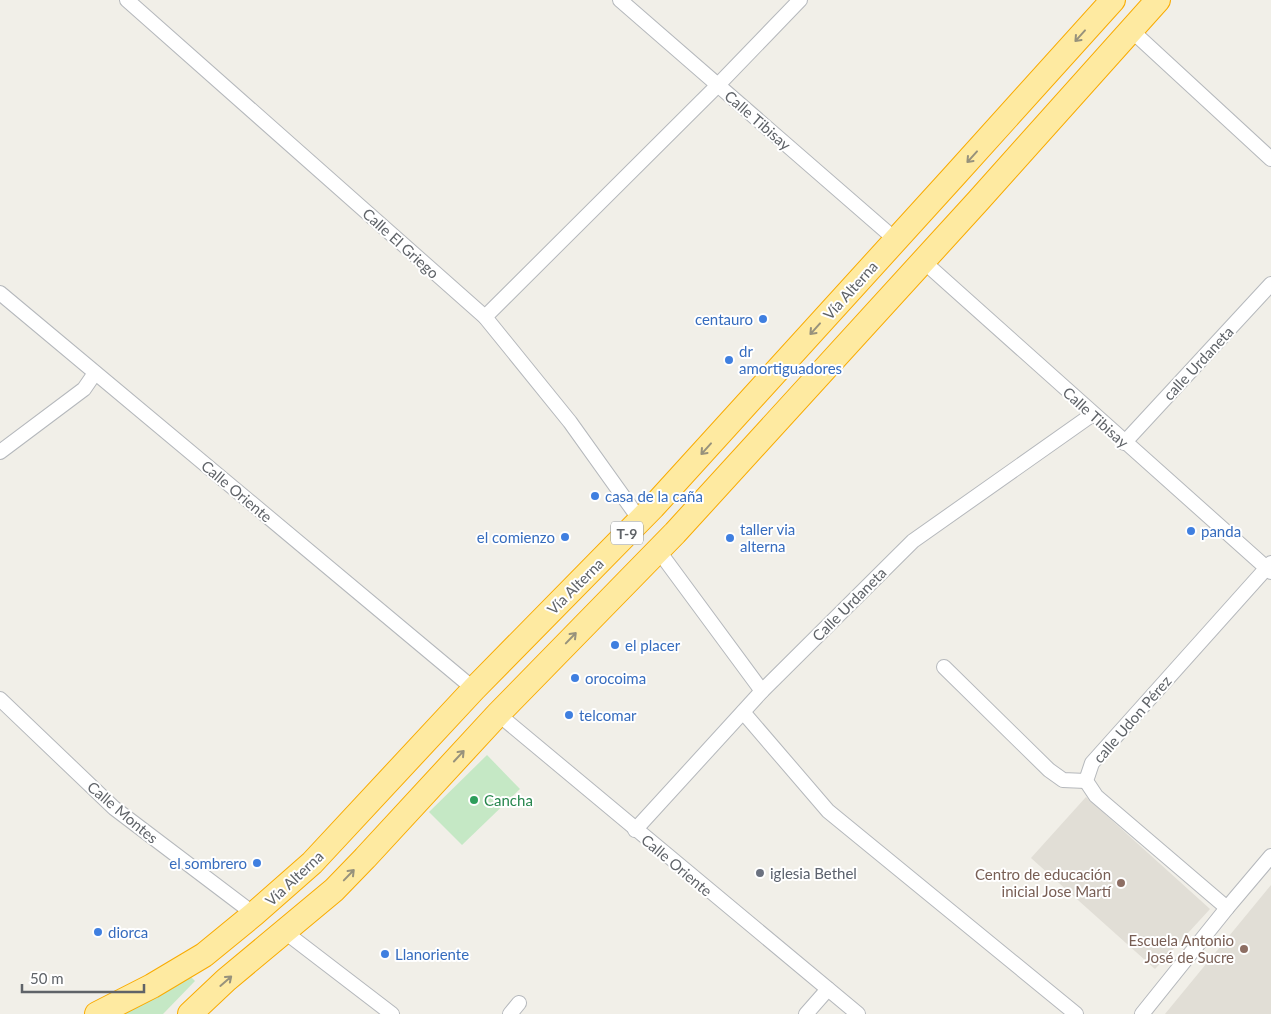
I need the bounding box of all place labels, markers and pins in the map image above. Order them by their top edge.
place label: centauro [695,310,753,328]
marker: centauro [757,313,769,325]
place label: dr amortiguadores [739,342,842,377]
marker: dr amortiguadores [723,354,735,366]
place label: casa de la caña [605,487,703,505]
marker: casa de la caña [589,490,601,502]
place label: taller via alterna [740,520,795,555]
place label: panda [1201,522,1241,540]
marker: panda [1185,525,1197,537]
place label: el comienzo [477,528,555,546]
marker: el comienzo [559,531,571,543]
marker: taller via alterna [724,532,736,544]
place label: el placer [625,636,681,654]
marker: el placer [609,639,621,651]
place label: orocoima [585,669,646,687]
marker: orocoima [569,672,581,684]
place label: telcomar [579,706,637,724]
marker: telcomar [563,709,575,721]
place label: Cancha [484,791,533,809]
marker: Cancha [468,794,480,806]
place label: el sombrero [169,854,247,872]
marker: el sombrero [251,857,263,869]
place label: iglesia Bethel [770,864,857,882]
place label: Centro de educación inicial Jose Martí [975,865,1112,900]
marker: iglesia Bethel [754,867,766,879]
marker: Centro de educación inicial Jose Martí [1115,877,1127,889]
place label: diorca [108,923,148,941]
marker: diorca [92,926,104,938]
place label: Escuela Antonio José de Sucre [1128,931,1234,966]
marker: Escuela Antonio José de Sucre [1238,943,1250,955]
place label: Llanoriente [395,945,469,963]
marker: Llanoriente [379,948,391,960]

